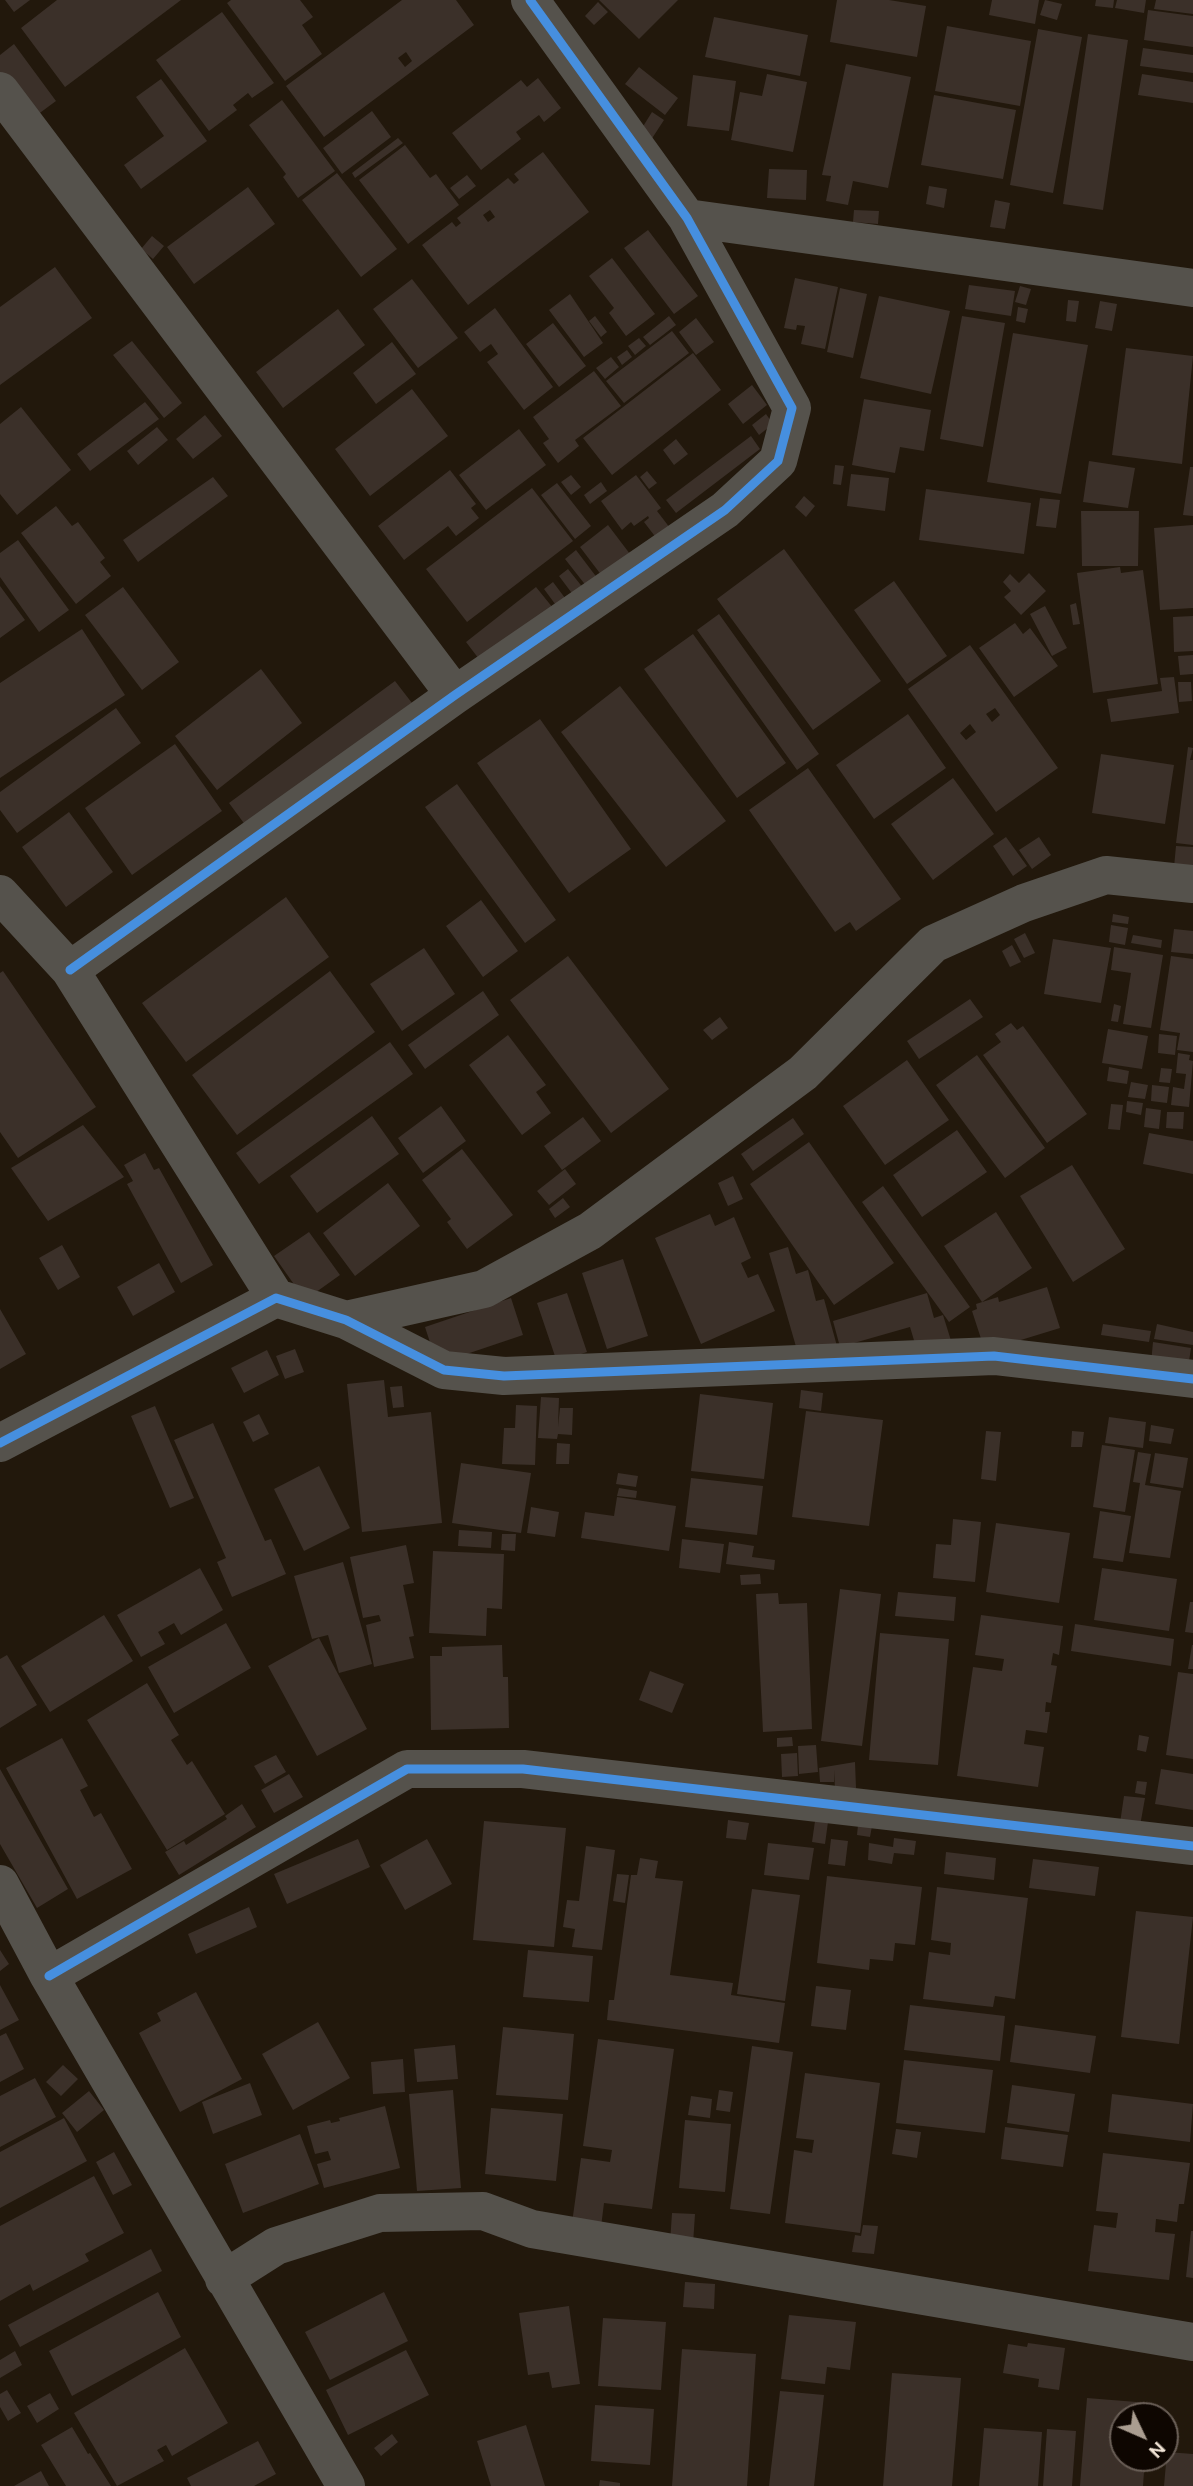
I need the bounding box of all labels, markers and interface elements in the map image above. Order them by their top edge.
north arrow [1109,2402,1179,2472]
text: N [1145,2437,1171,2463]

